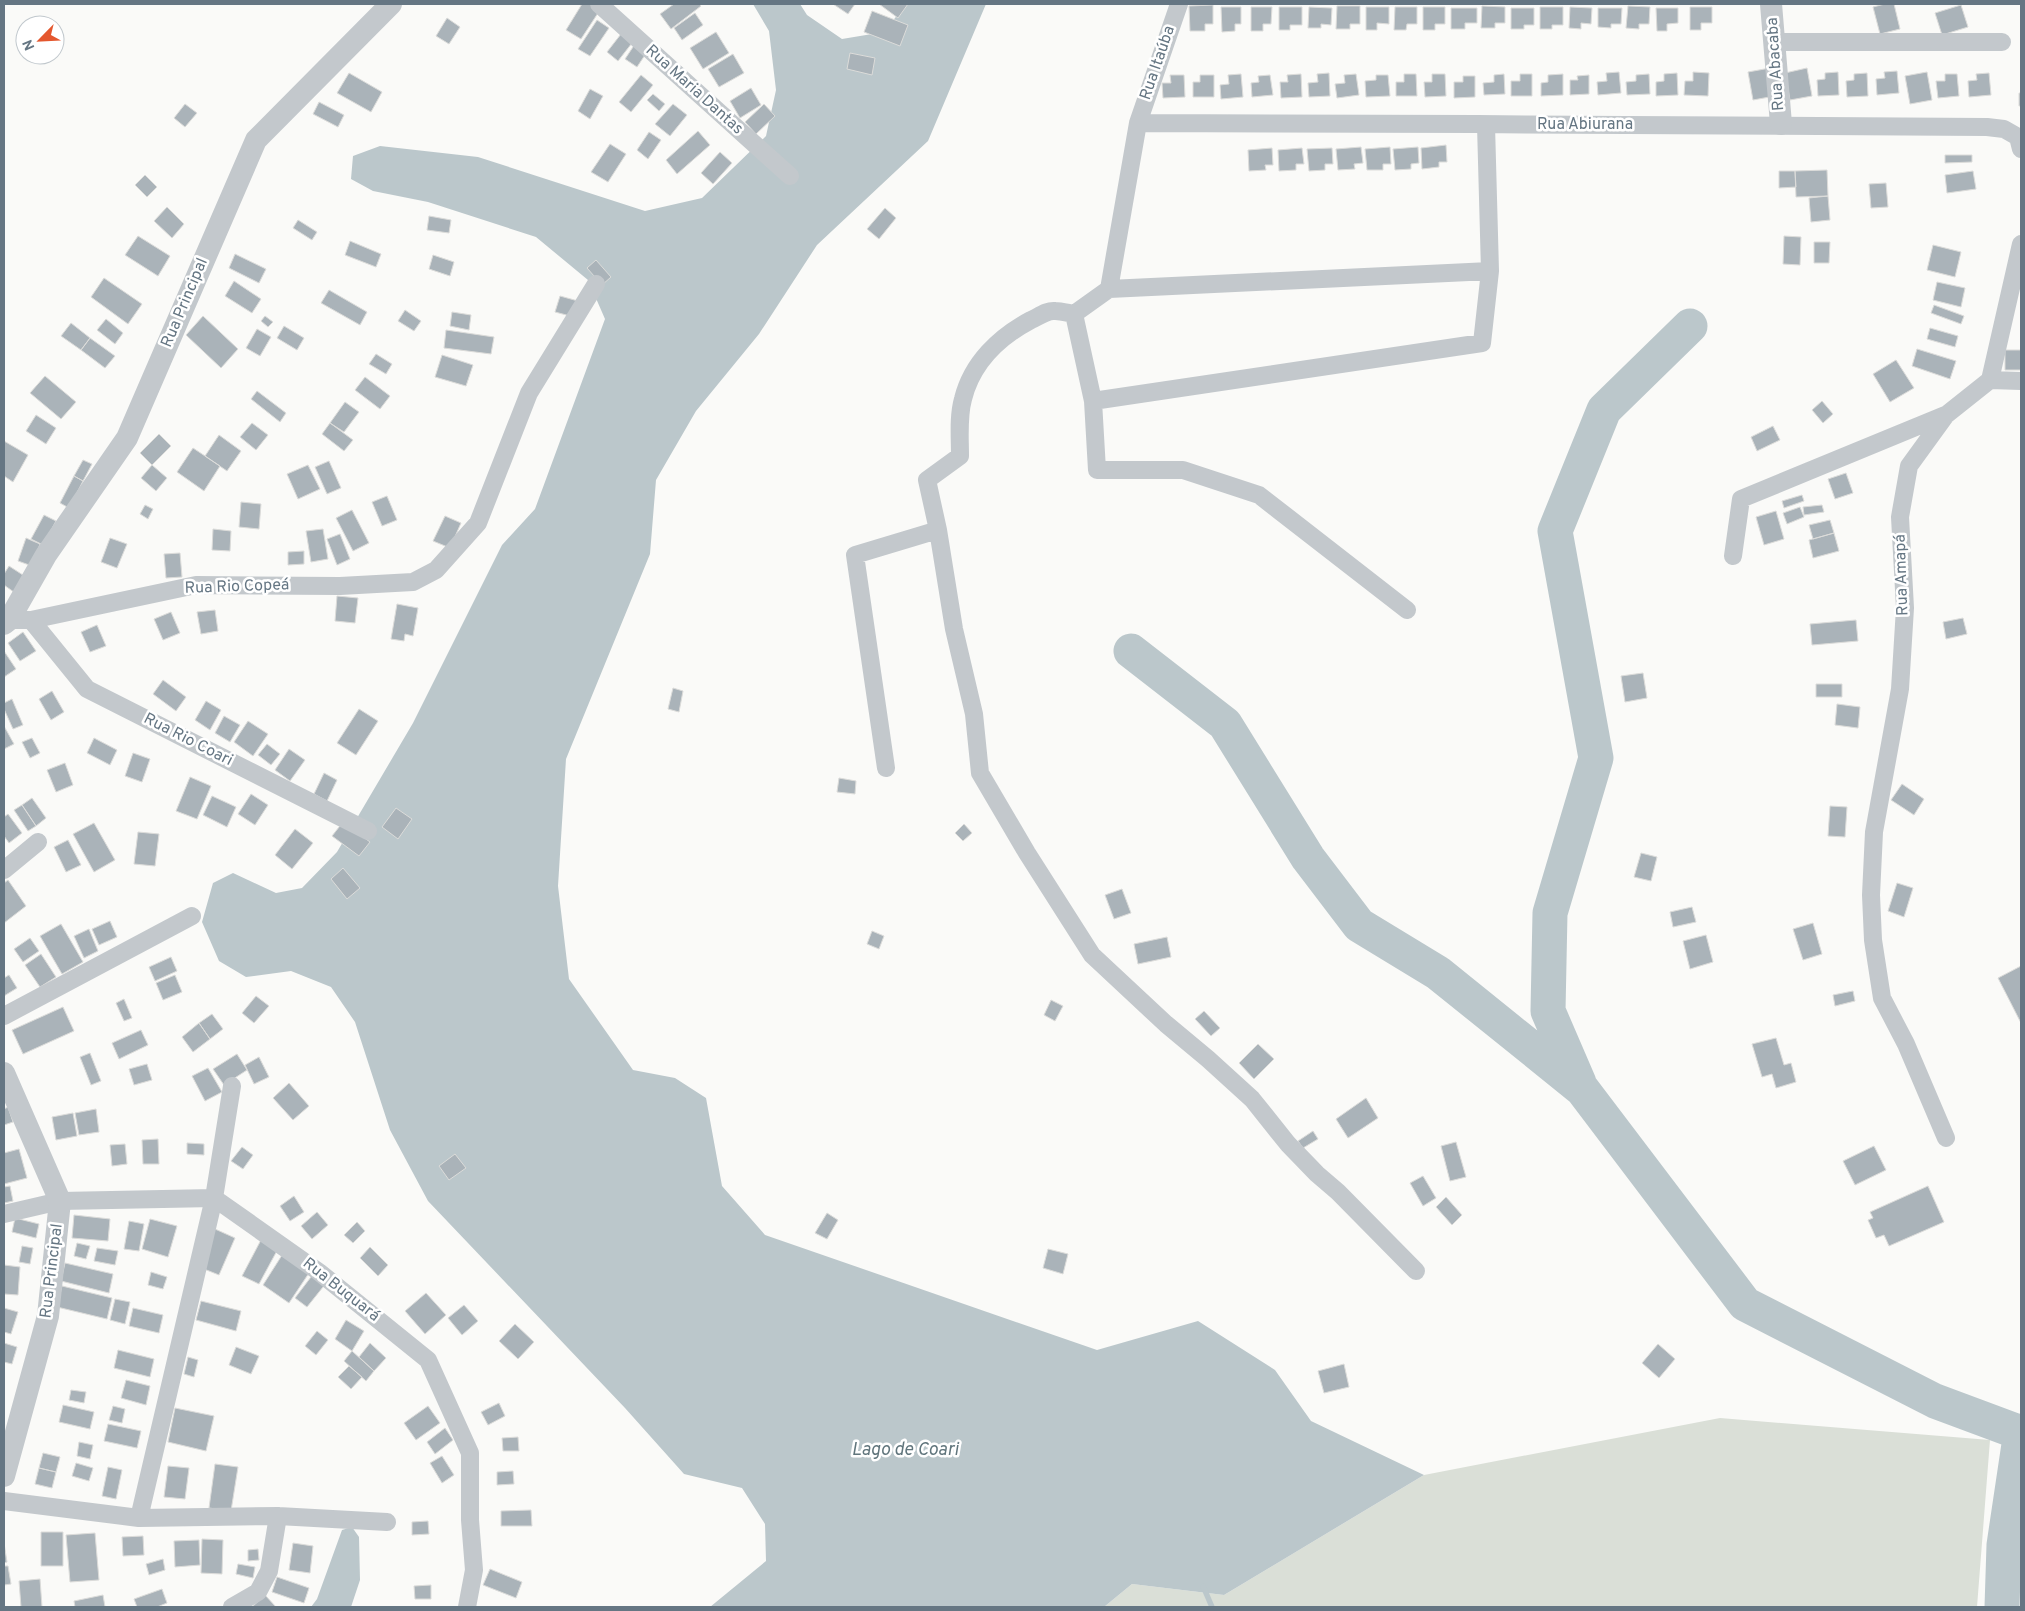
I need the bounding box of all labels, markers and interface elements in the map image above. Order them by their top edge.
north arrow [15,15,65,65]
street label: Rua Abacaba [1763,17,1789,111]
street label: Rua Itaúba [1136,23,1180,103]
text: N [20,37,39,53]
street label: Rua Maria Dantas [641,41,747,139]
street label: Rua Abiurana [1537,115,1633,135]
street label: Rua Principal [157,255,213,351]
street label: Rua Amapá [1891,534,1913,616]
street label: Rua Rio Copeá [184,575,290,599]
street label: Rua Rio Coari [140,709,236,771]
street label: Rua Principal [36,1223,68,1319]
street label: Rua Buquará [298,1254,384,1326]
water label: Lago de Coari [852,1439,960,1462]

